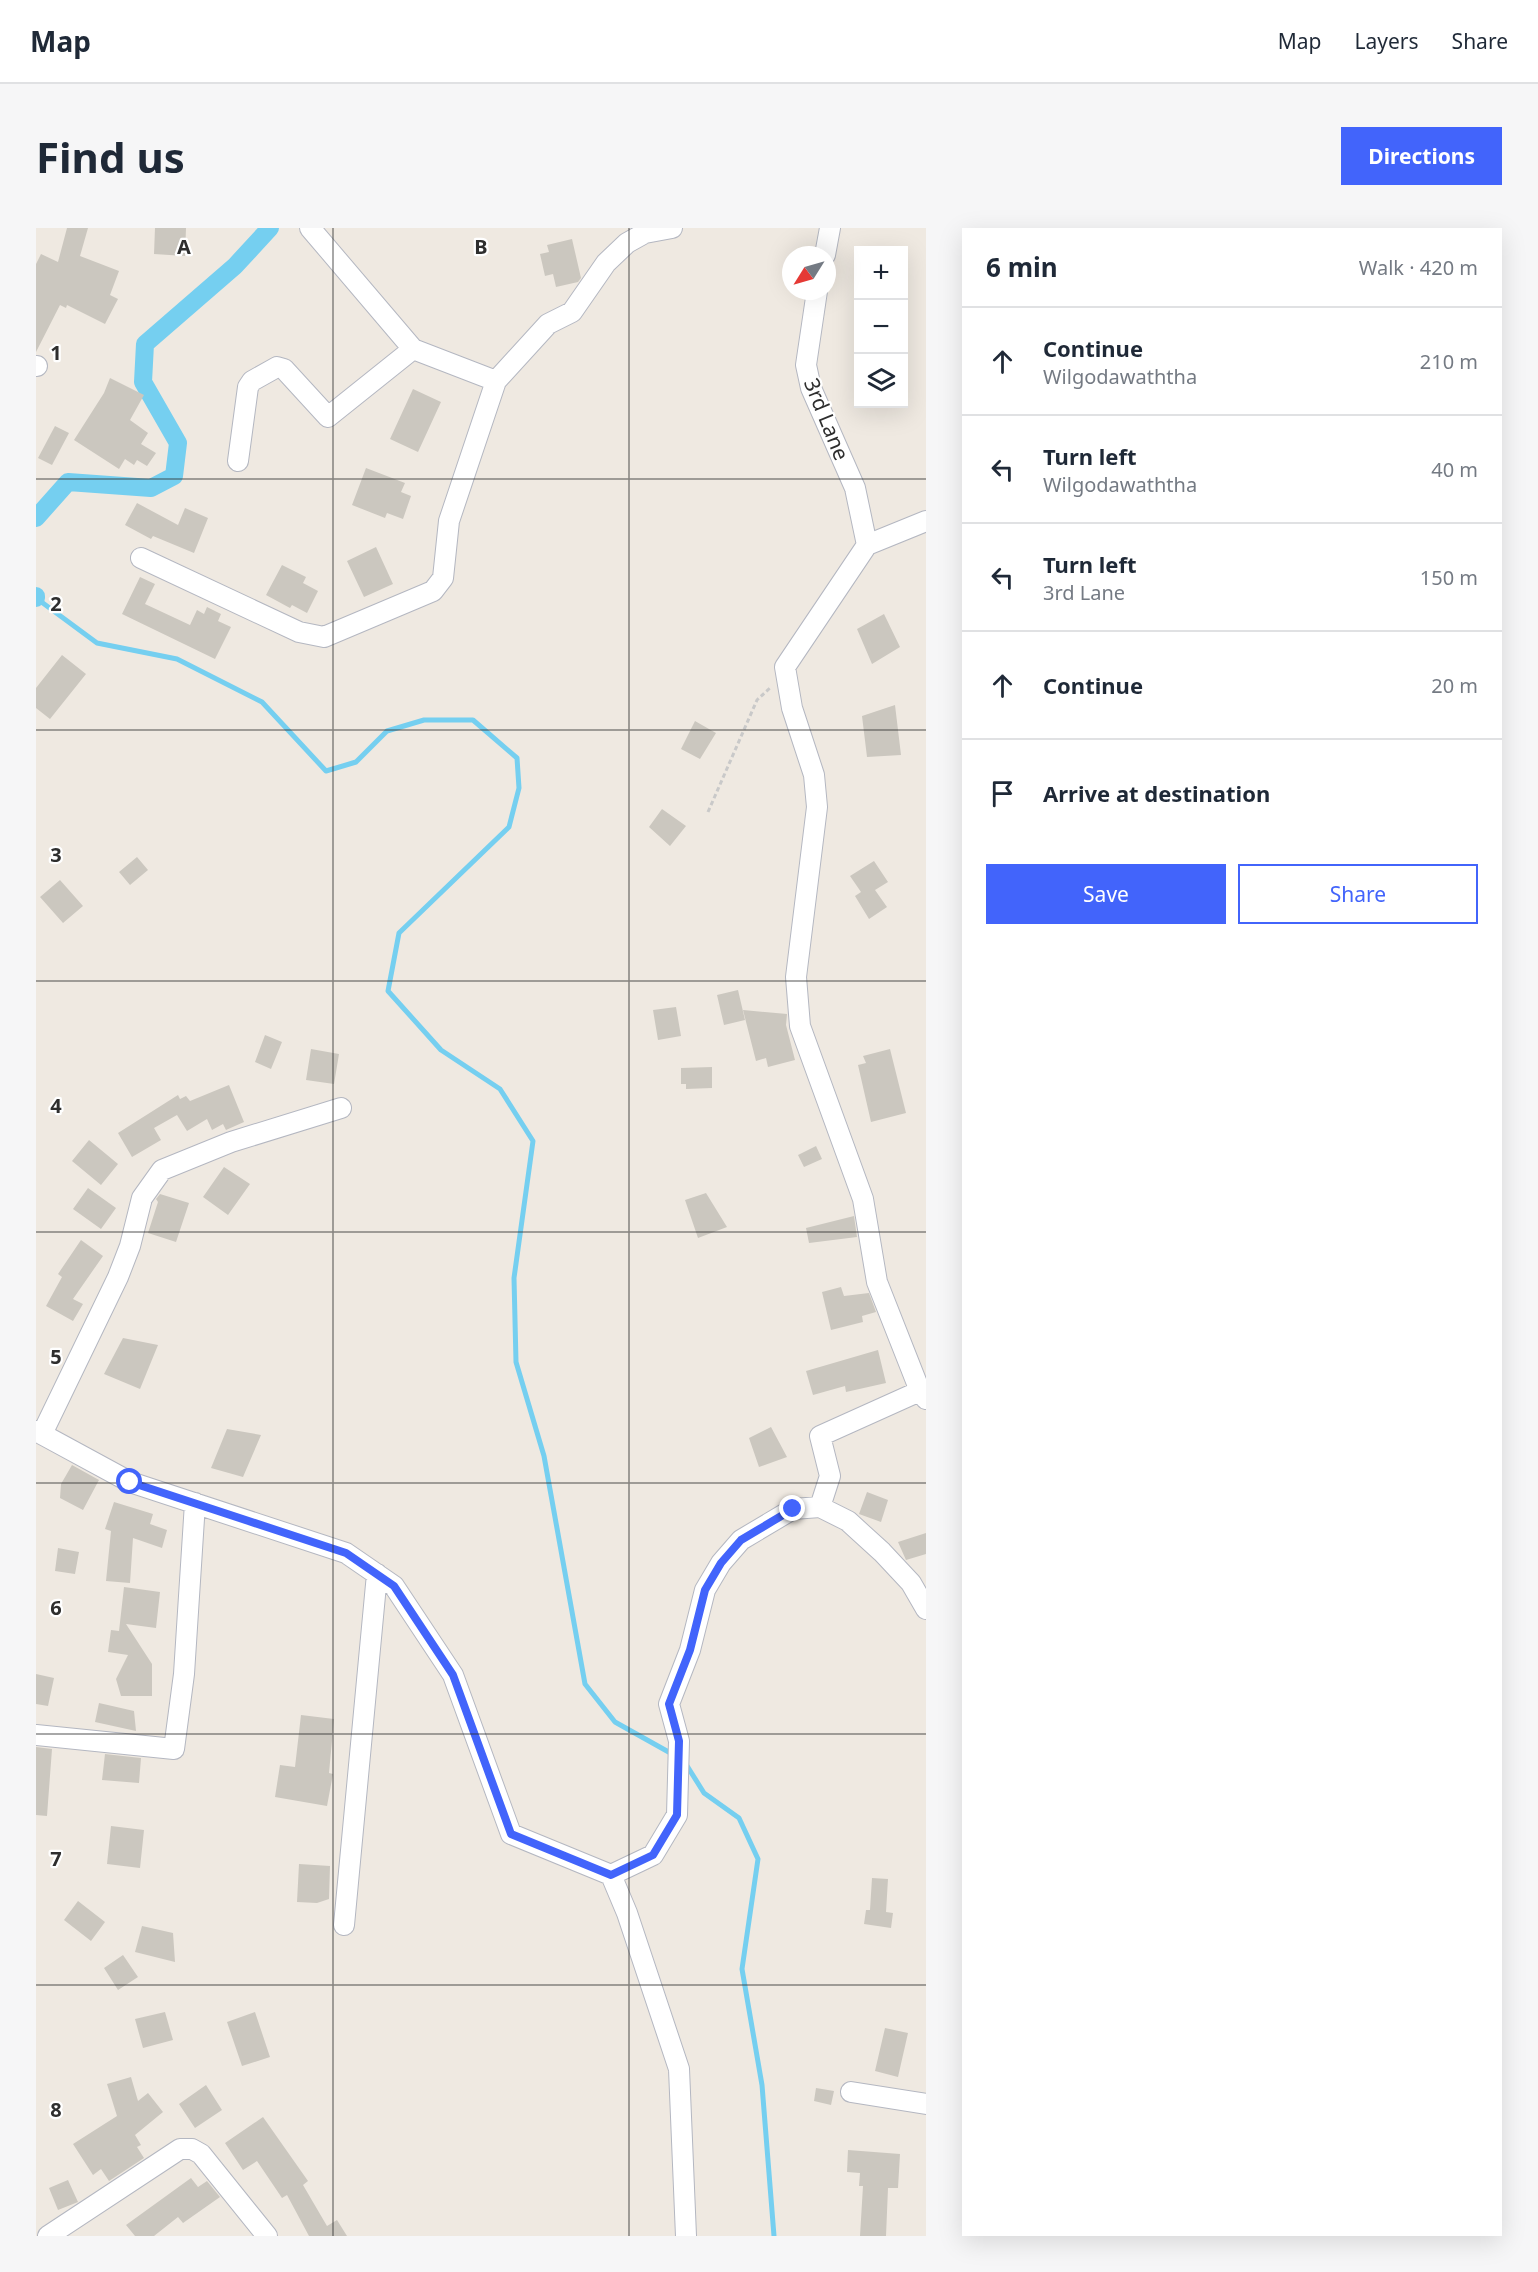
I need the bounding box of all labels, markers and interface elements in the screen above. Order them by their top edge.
text: Map [30,22,91,60]
text: Map [1278,27,1322,55]
text: Layers [1355,27,1419,55]
text: Share [1452,27,1508,55]
button: Directions [1341,127,1502,185]
text: Find us [36,128,185,185]
text: A [177,233,191,260]
text: B [474,233,488,260]
north arrow [782,246,836,300]
map controls [854,246,908,408]
button: + [854,246,908,300]
text: 6 min [986,249,1058,285]
text: Walk · 420 m [1359,254,1478,281]
button: − [854,300,908,354]
text: Continue [1043,333,1143,363]
text: 1 [50,339,62,366]
icon: ahead [986,345,1019,378]
text: 210 m [1420,348,1478,375]
button: layers [854,354,908,408]
text: Wilgodawaththa [1043,363,1197,390]
street label: 3rd Lane [798,374,856,464]
text: Turn left [1043,441,1137,471]
icon: left [986,453,1019,486]
text: 40 m [1431,456,1478,483]
text: Wilgodawaththa [1043,471,1197,498]
text: Turn left [1043,549,1137,579]
icon: left [986,561,1019,594]
text: 150 m [1420,564,1478,591]
text: 3rd Lane [1043,579,1125,606]
text: 2 [50,590,62,617]
icon: ahead [986,669,1019,702]
text: Continue [1043,670,1143,700]
text: 20 m [1431,672,1478,699]
icon: arrive [986,777,1019,810]
text: Arrive at destination [1043,778,1270,808]
text: 3 [50,841,62,868]
button: Save [986,864,1226,924]
button: Share [1238,864,1478,924]
text: 4 [50,1092,62,1119]
text: 5 [50,1343,62,1370]
route start [116,1468,142,1494]
route end [779,1495,805,1521]
text: 6 [50,1594,62,1621]
text: 7 [50,1845,62,1872]
text: 8 [50,2096,62,2123]

